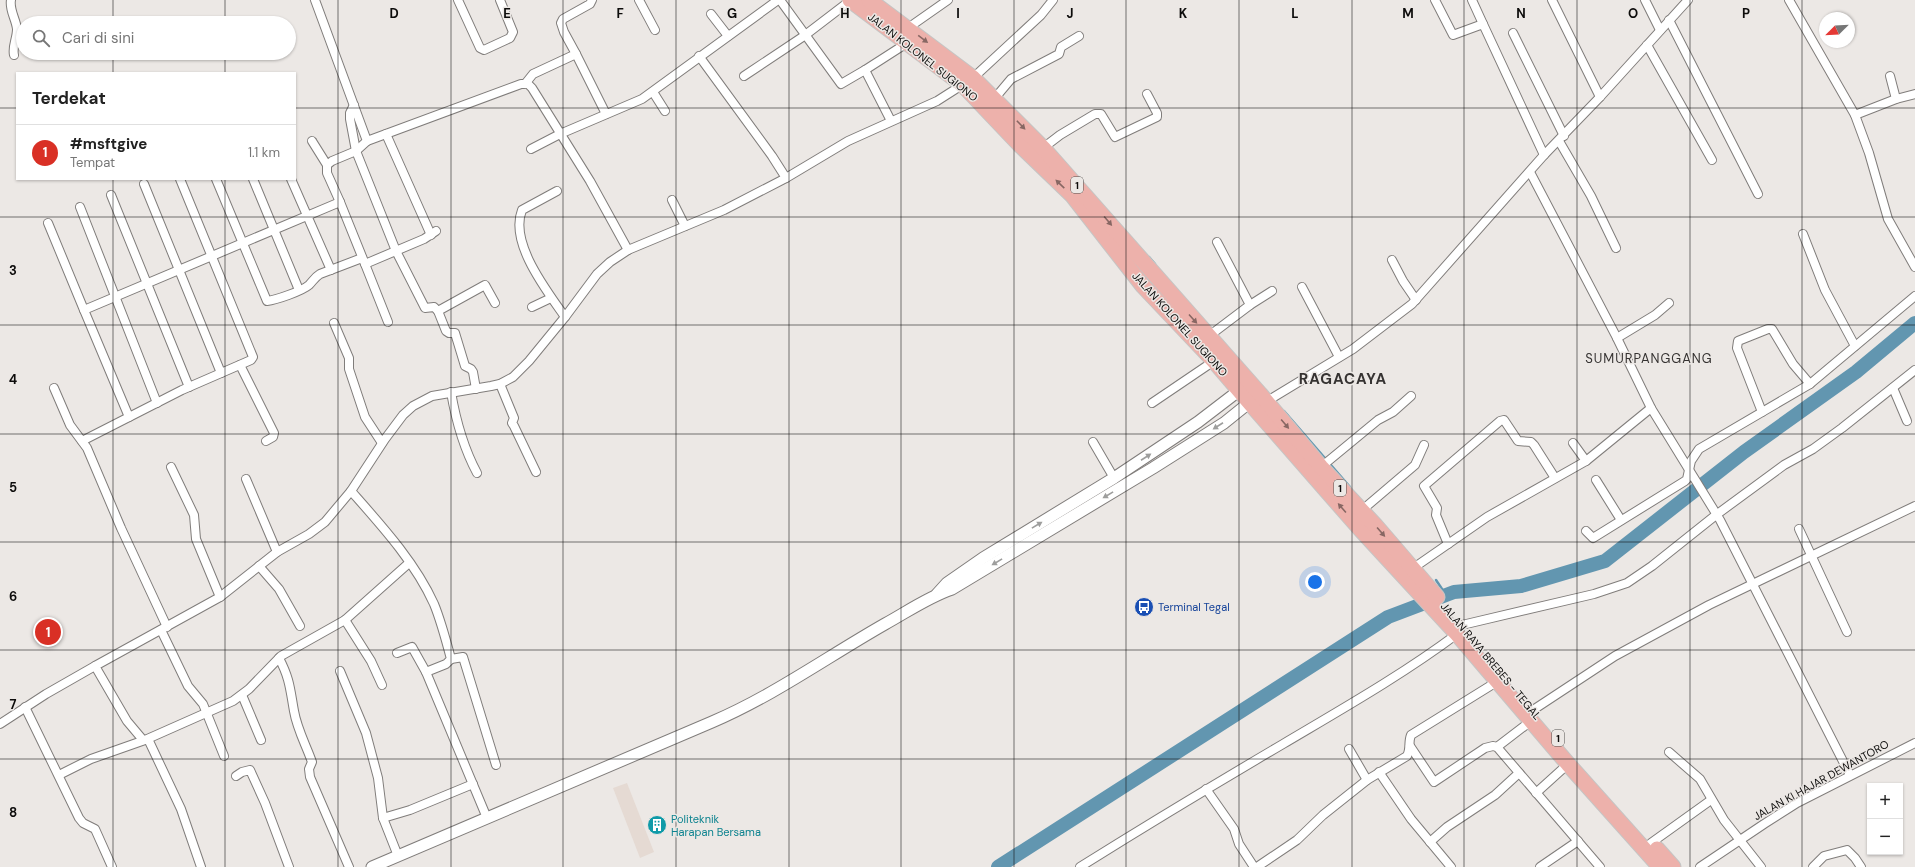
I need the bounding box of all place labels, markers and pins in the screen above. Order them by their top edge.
bus stop icon: Terminal Tegal [1133,596,1155,618]
place label: Terminal Tegal [1158,600,1230,614]
pin: 1 [35,617,61,647]
place label: Politeknik Harapan Bersama [671,812,761,839]
building icon: Politeknik Harapan Bersama [646,814,668,836]

